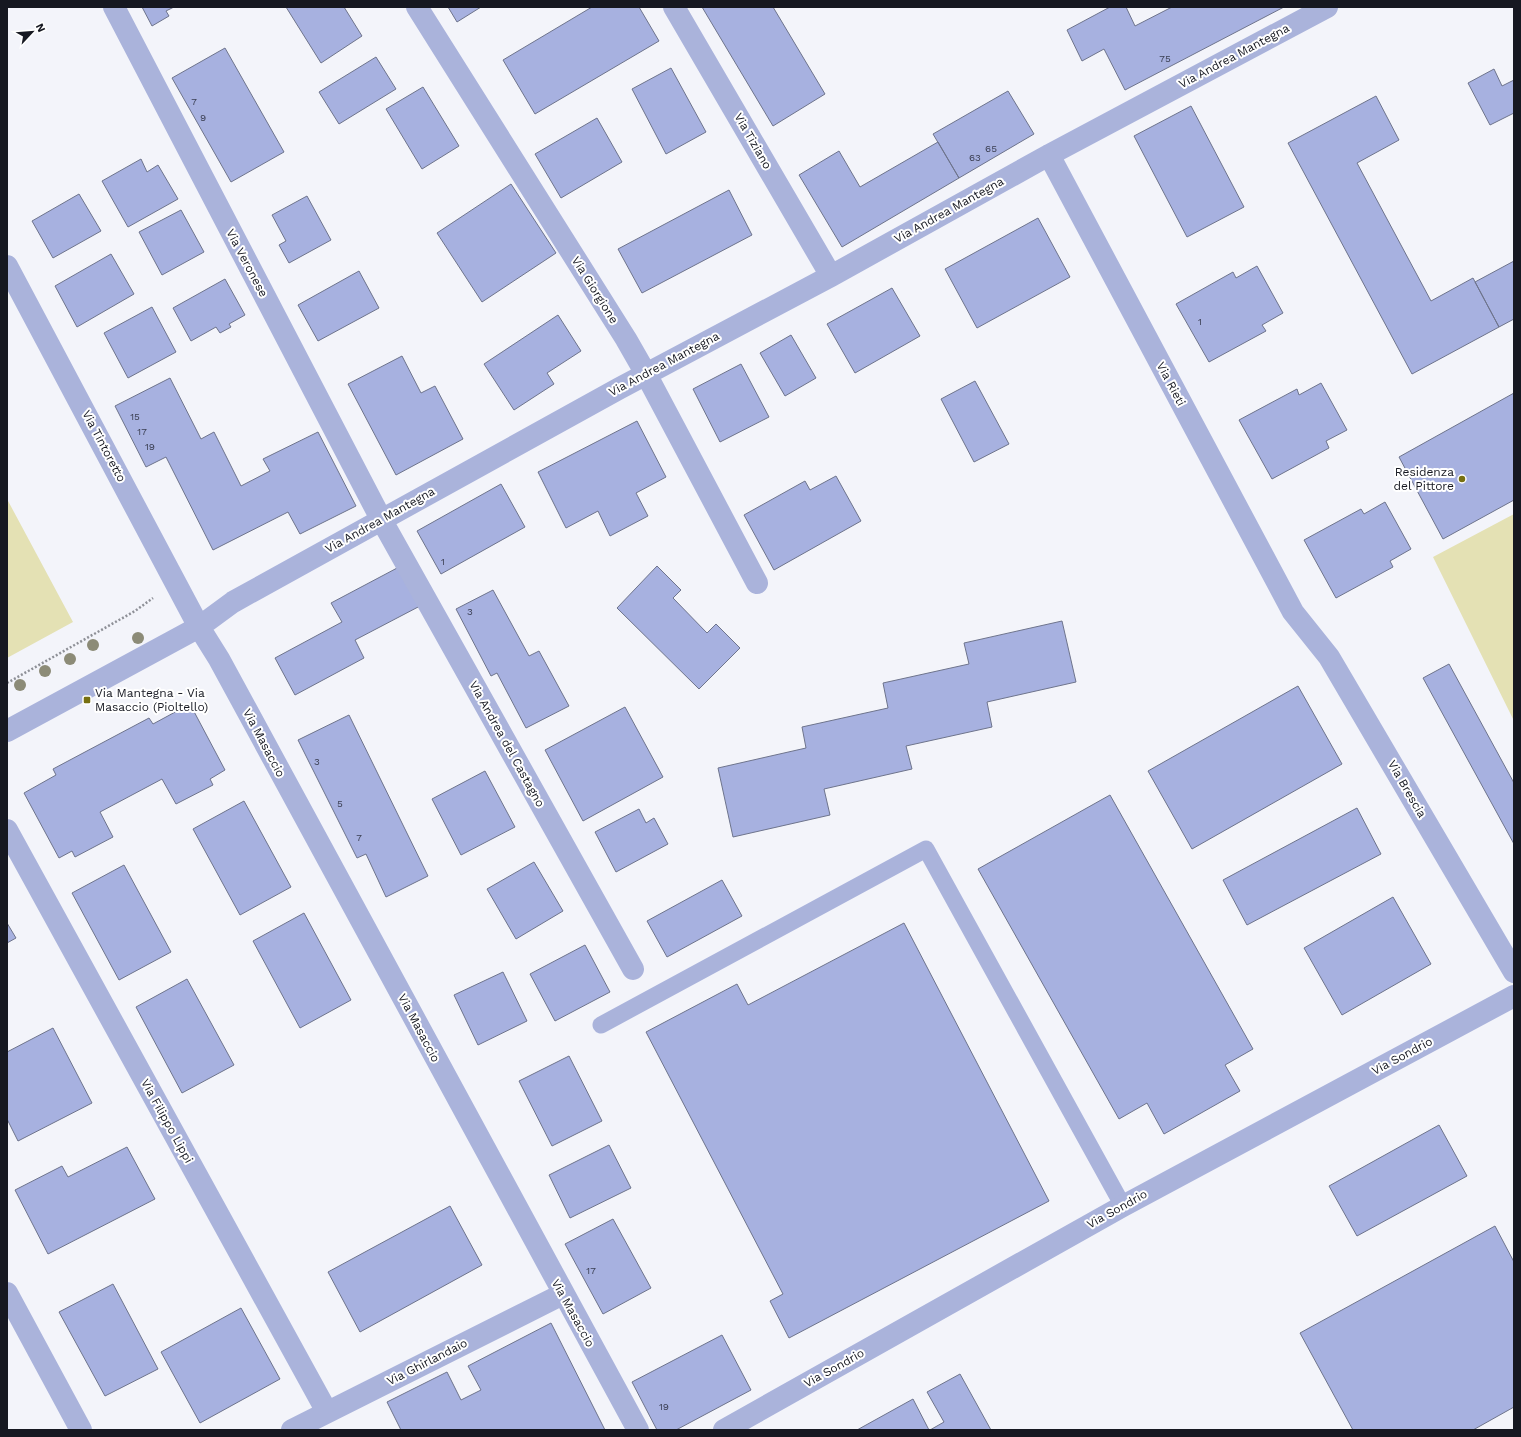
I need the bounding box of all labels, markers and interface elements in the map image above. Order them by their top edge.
north arrow [12,12,52,52]
text: N [33,21,48,34]
street label: Via Andrea Mantegna [1176,21,1292,91]
house number: 75 [1159,53,1171,64]
house number: 7 [191,96,197,107]
street label: Via Tiziano [731,110,775,172]
house number: 9 [200,112,206,123]
house number: 65 [985,143,997,154]
house number: 63 [969,152,981,163]
street label: Via Andrea Mantegna [892,174,1006,246]
street label: Via Veronese [223,227,271,299]
street label: Via Giorgione [569,254,621,326]
house number: 1 [1198,316,1202,327]
street label: Via Andrea Mantegna [606,329,722,399]
street label: Via Rieti [1154,360,1188,408]
street label: Via Tintoretto [79,408,129,484]
house number: 15 [130,411,140,422]
house number: 17 [137,426,147,437]
house number: 19 [145,441,155,452]
place label: Residenza del Pittore [1394,465,1454,493]
marker: Residenza del Pittore [1457,474,1467,484]
street label: Via Andrea Mantegna [323,484,437,556]
house number: 1 [441,556,445,567]
house number: 3 [467,606,473,617]
street label: Via Andrea del Castagno [466,678,548,810]
place label: Via Mantegna - Via Masaccio (Pioltello) [95,686,208,714]
marker: Via Mantegna - Via Masaccio (Pioltello) [82,695,92,705]
street label: Via Masaccio [240,706,288,780]
house number: 3 [314,756,320,767]
street label: Via Brescia [1385,758,1429,820]
house number: 5 [337,798,343,809]
house number: 7 [356,832,362,843]
street label: Via Masaccio [395,991,443,1065]
street label: Via Sondrio [1369,1034,1435,1078]
street label: Via Filippo Lippi [138,1077,196,1165]
street label: Via Sondrio [1084,1187,1150,1231]
house number: 17 [586,1265,596,1276]
street label: Via Masaccio [549,1277,597,1349]
street label: Via Ghirlandaio [384,1336,470,1388]
street label: Via Sondrio [801,1346,867,1390]
house number: 19 [659,1401,669,1412]

